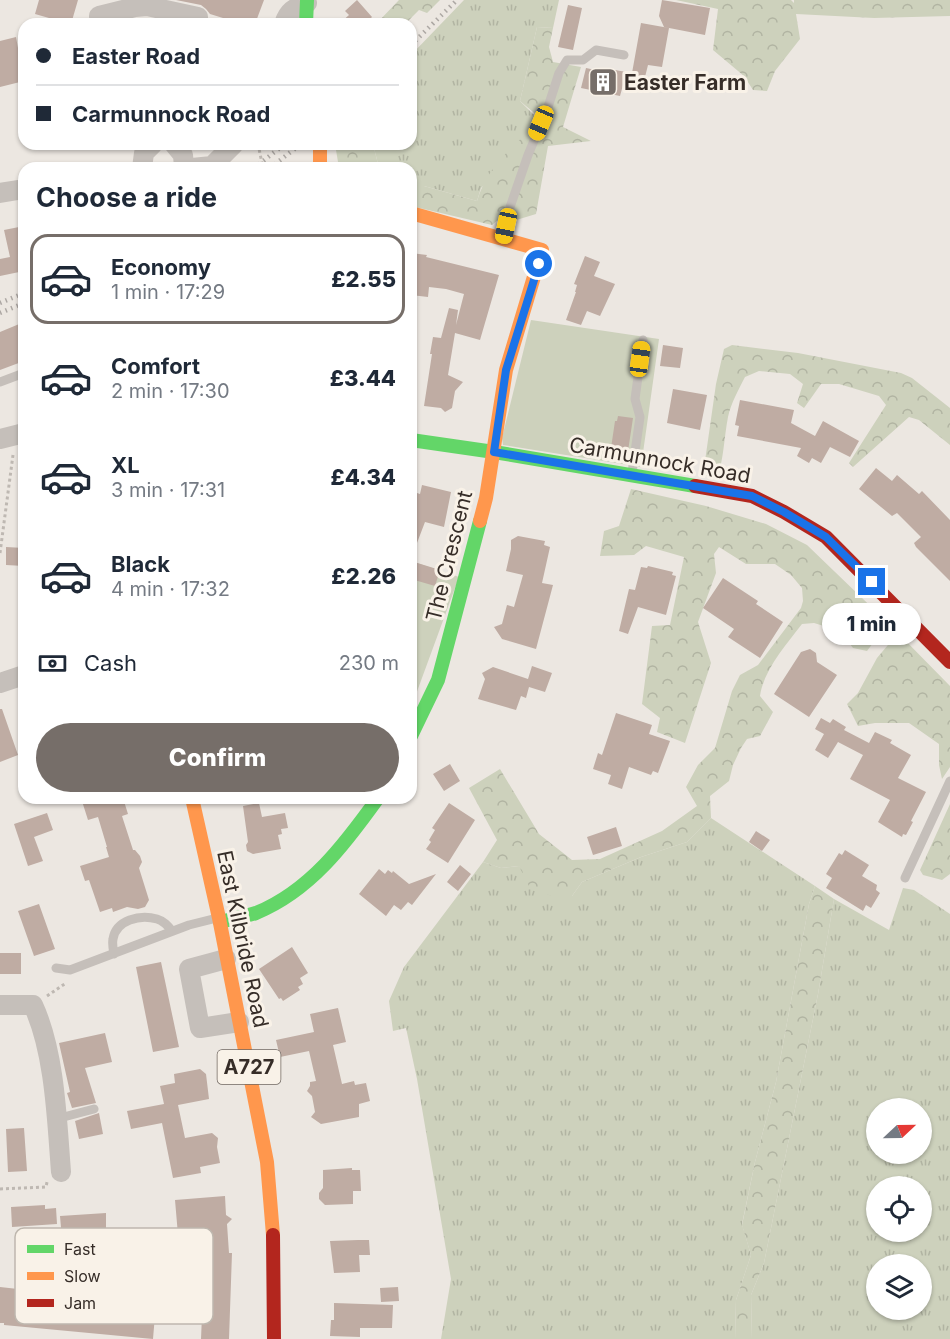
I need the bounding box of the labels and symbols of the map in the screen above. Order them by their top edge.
building icon: Easter Farm [587,66,619,98]
place label: Easter Farm [624,70,746,95]
car [526,103,556,143]
car [493,207,519,245]
route start [525,250,552,277]
car [629,340,651,378]
street label: Carmunnock Road [567,432,753,488]
street label: The Crescent [421,488,477,624]
route end [858,568,885,595]
callout: 1 min [822,603,922,645]
street label: East Kilbride Road [212,848,274,1030]
road number: A727 [218,1050,280,1084]
north arrow [866,1098,932,1164]
legend [15,1228,213,1324]
text: Fast [64,1239,96,1259]
text: Slow [64,1266,101,1286]
text: Jam [64,1293,96,1313]

